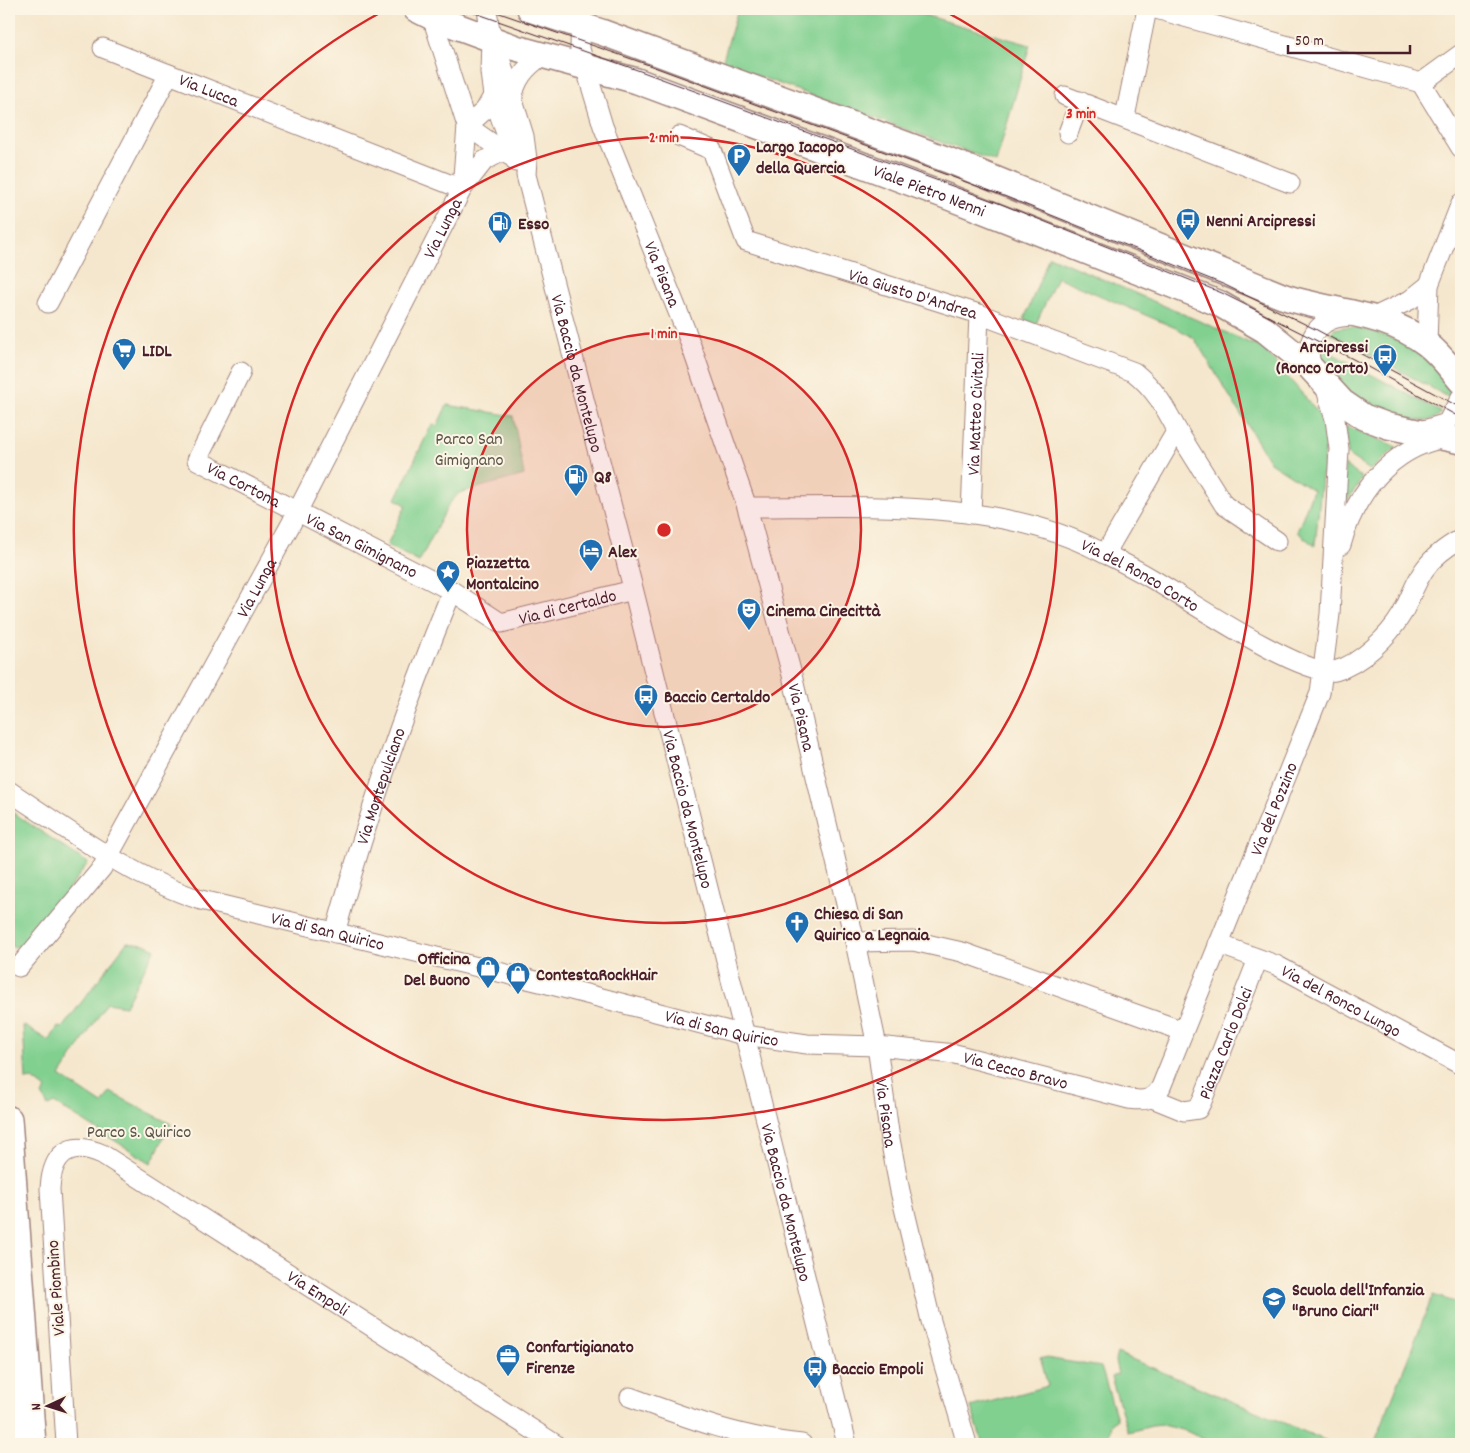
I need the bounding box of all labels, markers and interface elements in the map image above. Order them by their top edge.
scale bar [1288,22,1410,54]
text: 50 m [1295,31,1324,53]
street label: Via Lucca [174,69,242,115]
text: 3 min [1066,104,1096,126]
text: 2 min [649,128,679,150]
place label: Largo Iacopo della Quercia [756,136,846,182]
parking icon: Largo Iacopo della Quercia [726,143,752,177]
street label: Viale Pietro Nenni [869,160,988,225]
street label: Via Lunga [419,194,470,264]
bus stop icon: Nenni Arcipressi [1175,207,1201,241]
fuel station icon: Esso [487,210,513,244]
place label: Nenni Arcipressi [1206,210,1316,235]
place label: Esso [518,213,549,238]
street label: Via Pisana [636,238,685,312]
street label: Via Giusto D'Andrea [845,264,980,328]
street label: Via Baccio da Montelupo [542,292,607,456]
text: 1 min [651,324,677,346]
place label: Arcipressi (Ronco Corto) [1276,336,1369,382]
supermarket icon: LIDL [111,337,137,371]
place label: LIDL [142,340,172,365]
bus stop icon: Arcipressi (Ronco Corto) [1372,343,1398,377]
street label: Via Matteo Civitali [963,352,992,476]
park label: Parco San Gimignano [434,428,504,474]
street label: Via Cortona [202,457,284,516]
fuel station icon: Q8 [563,463,589,497]
place label: Q8 [594,466,612,491]
street label: Via San Gimignano [301,508,421,586]
centre of rings [655,521,673,539]
street label: Via del Ronco Corto [1076,534,1203,620]
hotel icon: Alex [578,538,604,572]
place label: Alex [608,541,637,566]
place label: Piazzetta Montalcino [466,552,539,598]
street label: Via Lunga [232,554,285,623]
place icon: Piazzetta Montalcino [435,559,461,593]
street label: Via di Certaldo [517,585,619,633]
theatre icon: Cinema Cinecittà [736,597,762,631]
place label: Cinema Cinecittà [766,600,882,625]
street label: Via Pisana [779,681,820,755]
bus stop icon: Baccio Certaldo [633,683,659,717]
place label: Baccio Certaldo [664,686,770,711]
street label: Via Montepulciano [352,725,414,848]
street label: Via Baccio da Montelupo [654,728,718,892]
street label: Via del Pozzino [1246,759,1306,860]
place label: Chiesa di San Quirico a Legnaia [814,903,930,949]
street label: Via di San Quirico [268,907,387,959]
church icon: Chiesa di San Quirico a Legnaia [784,910,810,944]
place label: Officina Del Buono [404,948,471,994]
shop icon: Officina Del Buono [475,955,501,989]
street label: Via del Ronco Lungo [1276,960,1405,1045]
shop icon: ContestaRockHair [505,961,531,995]
place label: ContestaRockHair [536,964,658,989]
street label: Piazza Carlo Dolci [1194,984,1261,1104]
street label: Via di San Quirico [662,1005,780,1055]
street label: Via Cecco Bravo [960,1047,1070,1098]
street label: Via Pisana [867,1078,901,1150]
park label: Parco S. Quirico [87,1121,191,1146]
street label: Via Baccio da Montelupo [752,1121,816,1285]
street label: Viale Piombino [42,1239,73,1337]
street label: Via Empoli [281,1266,353,1324]
place label: Scuola dell'Infanzia "Bruno Ciari" [1292,1279,1424,1325]
school or university icon: Scuola dell'Infanzia "Bruno Ciari" [1261,1286,1287,1320]
place label: Confartigianato Firenze [526,1336,634,1382]
office icon: Confartigianato Firenze [495,1343,521,1377]
bus stop icon: Baccio Empoli [802,1355,828,1389]
place label: Baccio Empoli [832,1358,924,1383]
north arrow [22,1380,72,1430]
text: N [27,1403,47,1411]

